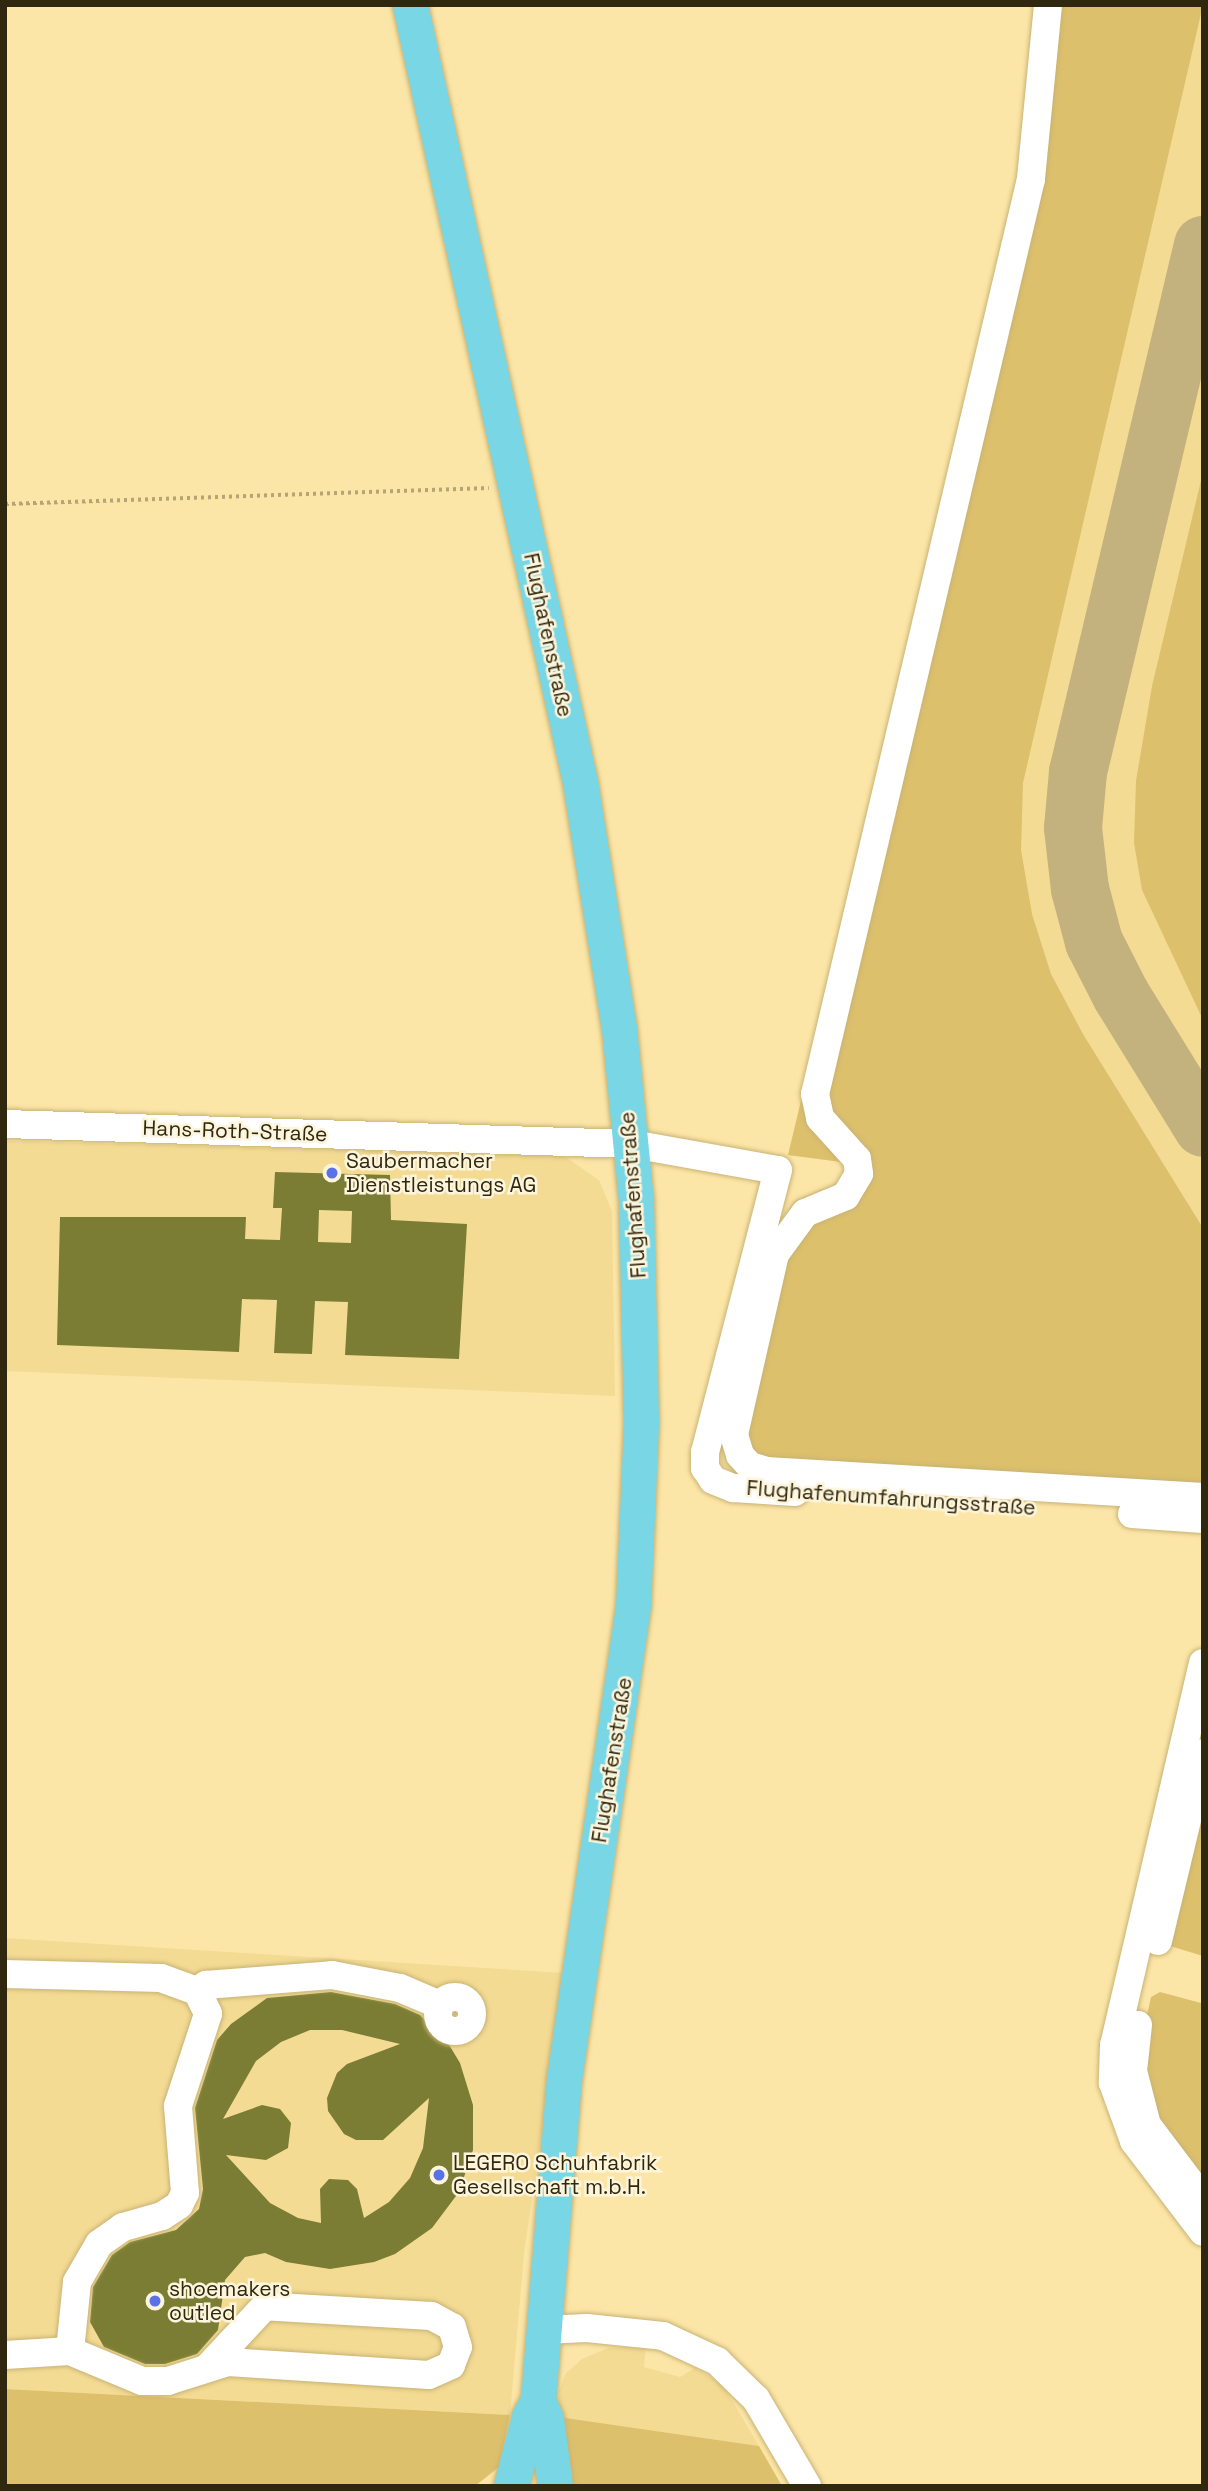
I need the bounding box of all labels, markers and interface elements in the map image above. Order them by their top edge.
street label: Flughafenstraße [518,551,578,719]
street label: Flughafenstraße [615,1111,651,1279]
street label: Hans-Roth-Straße [142,1115,328,1147]
place label: Saubermacher Dienstleistungs AG [346,1148,537,1198]
marker: Saubermacher Dienstleistungs AG [324,1165,340,1181]
street label: Flughafenumfahrungsstraße [746,1475,1036,1521]
street label: Flughafenstraße [586,1676,638,1844]
place label: LEGERO Schuhfabrik Gesellschaft m.b.H. [453,2150,657,2200]
marker: LEGERO Schuhfabrik Gesellschaft m.b.H. [431,2167,447,2183]
place label: shoemakers outled [169,2276,290,2326]
marker: shoemakers outled [147,2293,163,2309]

